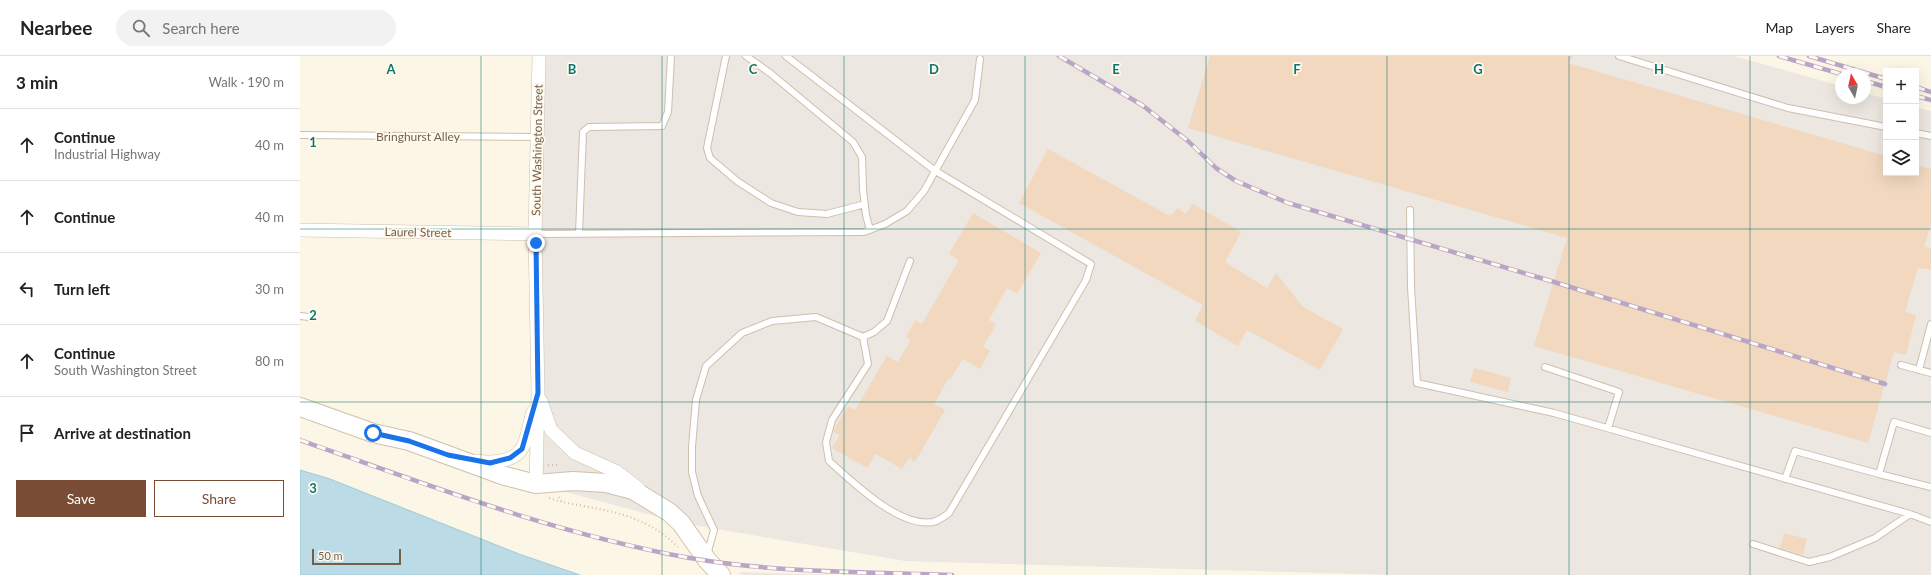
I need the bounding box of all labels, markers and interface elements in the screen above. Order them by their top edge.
search box [116,10,396,46]
text: Nearbee [20,16,92,39]
icon: search [130,17,152,39]
text: Search here [162,19,240,37]
text: Map [1765,19,1793,36]
text: Layers [1815,19,1855,36]
text: Share [1877,19,1911,36]
text: A [385,61,396,77]
text: B [568,61,577,77]
text: C [749,61,758,77]
text: D [929,61,939,77]
text: E [1112,61,1120,77]
text: F [1293,61,1301,77]
text: G [1473,61,1483,77]
text: H [1654,61,1664,77]
north arrow [1835,68,1871,104]
map controls [1883,68,1919,176]
button: + [1883,68,1919,104]
text: 3 min [16,72,58,93]
text: Walk · 190 m [208,74,284,90]
street label: South Washington Street [528,83,546,216]
button: − [1883,104,1919,140]
text: Continue [54,128,115,146]
street label: Bringhurst Alley [376,129,461,144]
icon: ahead [16,134,38,156]
text: 1 [309,134,317,150]
text: 40 m [255,137,284,153]
button: layers [1883,140,1919,176]
text: Industrial Highway [54,146,160,162]
icon: ahead [16,206,38,228]
text: Continue [54,208,115,226]
text: 40 m [255,209,284,225]
street label: Laurel Street [384,224,452,240]
route end [527,234,545,252]
icon: left [16,278,38,300]
text: Turn left [54,280,110,298]
text: 30 m [255,281,284,297]
text: 2 [309,307,317,323]
text: Continue [54,344,115,362]
icon: ahead [16,350,38,372]
text: 80 m [255,353,284,369]
text: South Washington Street [54,362,197,378]
icon: arrive [16,422,38,444]
text: Arrive at destination [54,424,191,442]
route start [364,424,382,442]
button: Save [16,480,146,517]
button: Share [154,480,284,517]
text: 3 [309,480,317,496]
scale bar [312,547,401,566]
text: 50 m [318,549,343,562]

